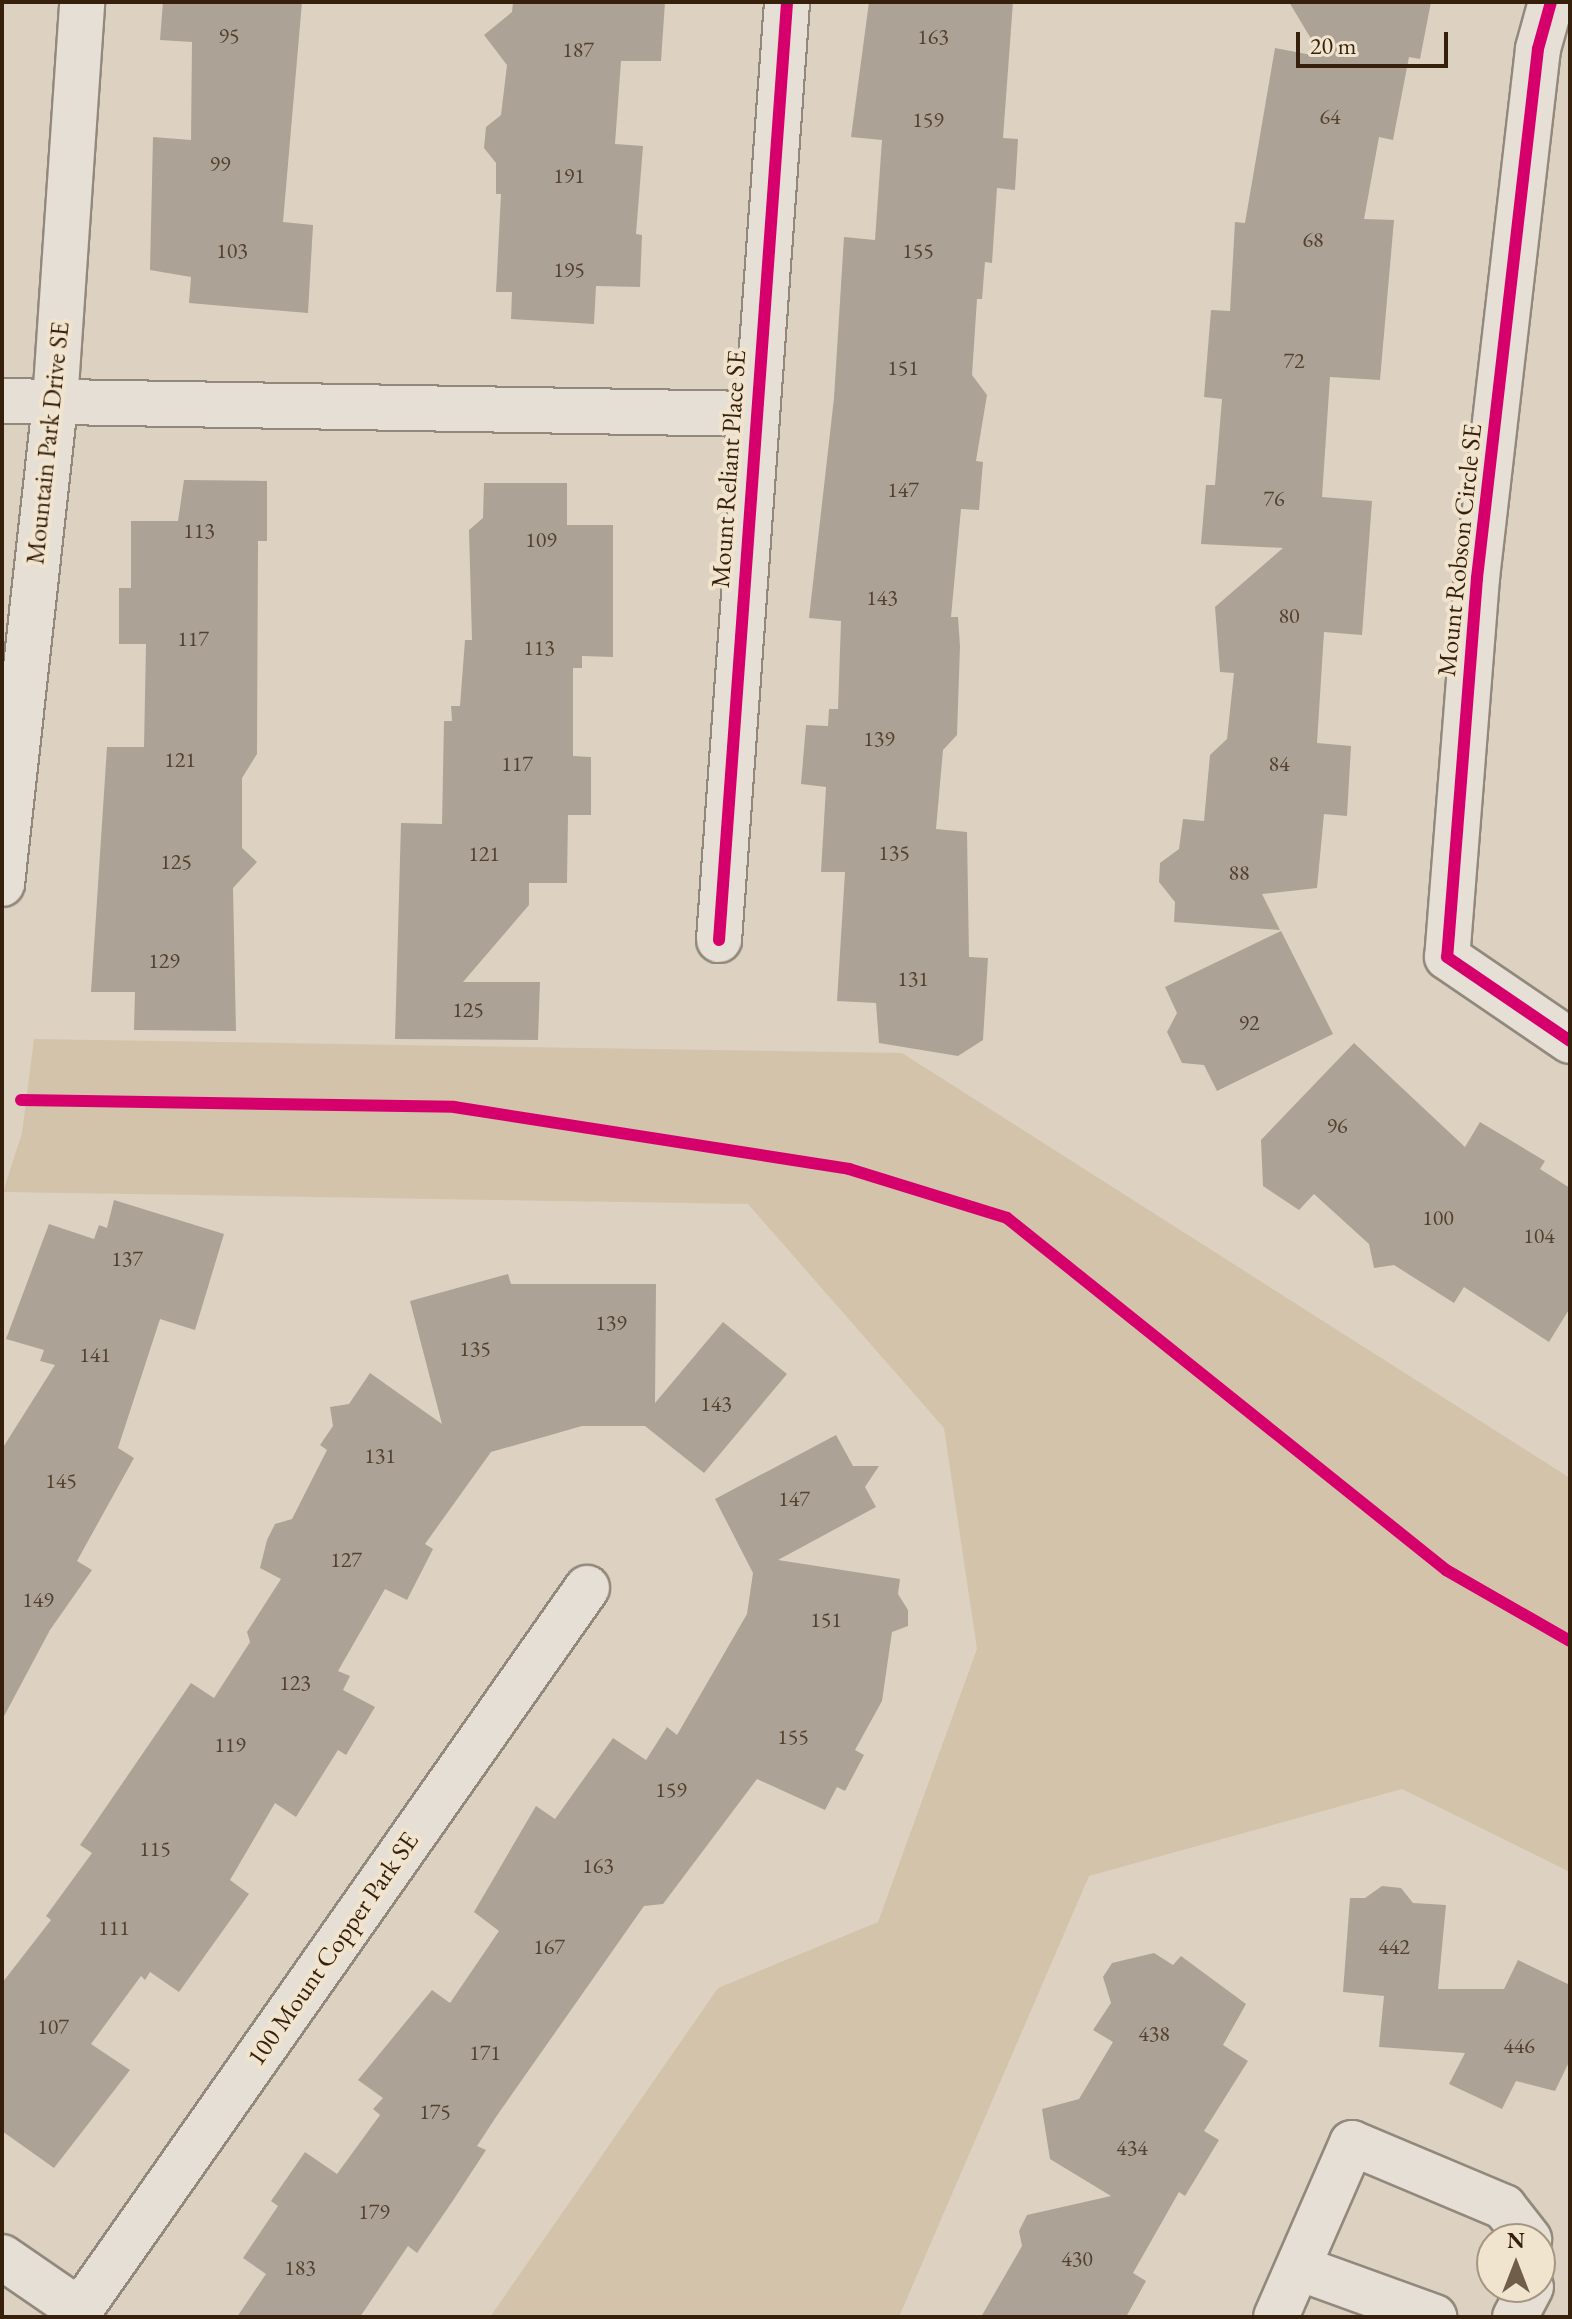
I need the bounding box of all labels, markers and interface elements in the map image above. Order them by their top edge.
scale bar [1300,16,1452,66]
house number: 95 [218,23,240,49]
house number: 163 [917,24,949,50]
text: 20 m [1310,30,1357,61]
house number: 187 [562,37,594,63]
house number: 64 [1319,104,1341,130]
house number: 159 [912,107,944,133]
house number: 99 [209,151,231,177]
house number: 191 [553,163,585,189]
house number: 68 [1302,227,1324,253]
house number: 103 [216,238,248,264]
house number: 155 [902,238,934,264]
house number: 195 [553,257,585,283]
street label: Mountain Park Drive SE [20,320,76,566]
house number: 72 [1283,348,1305,374]
street label: Mount Reliant Place SE [705,349,753,589]
house number: 151 [887,355,919,381]
street label: Mount Robson Circle SE [1431,422,1489,678]
house number: 147 [887,477,919,503]
house number: 76 [1263,486,1285,512]
house number: 113 [183,518,215,544]
house number: 109 [525,527,557,553]
house number: 143 [866,585,898,611]
house number: 80 [1278,603,1300,629]
house number: 117 [177,626,209,652]
house number: 113 [523,635,555,661]
house number: 139 [863,726,895,752]
house number: 121 [164,747,196,773]
house number: 117 [501,751,533,777]
house number: 84 [1268,751,1290,777]
house number: 135 [878,840,910,866]
house number: 121 [468,841,500,867]
house number: 125 [160,849,192,875]
house number: 88 [1228,860,1250,886]
house number: 129 [148,948,180,974]
house number: 131 [897,966,929,992]
house number: 125 [452,997,484,1023]
house number: 92 [1238,1010,1260,1036]
house number: 96 [1326,1113,1348,1139]
house number: 100 [1422,1205,1454,1231]
house number: 104 [1523,1223,1555,1249]
house number: 137 [111,1246,143,1272]
house number: 139 [595,1310,627,1336]
house number: 135 [459,1336,491,1362]
house number: 141 [79,1342,111,1368]
house number: 143 [700,1391,732,1417]
house number: 131 [364,1443,396,1469]
house number: 145 [45,1468,77,1494]
house number: 147 [778,1486,810,1512]
house number: 127 [330,1547,362,1573]
house number: 149 [22,1587,54,1613]
house number: 151 [810,1607,842,1633]
house number: 123 [279,1670,311,1696]
house number: 155 [777,1724,809,1750]
house number: 119 [214,1732,246,1758]
house number: 159 [655,1777,687,1803]
street label: 100 Mount Copper Park SE [241,1826,425,2072]
house number: 115 [139,1836,171,1862]
house number: 163 [582,1853,614,1879]
house number: 111 [98,1915,130,1941]
house number: 167 [533,1934,565,1960]
house number: 442 [1378,1934,1410,1960]
house number: 107 [37,2014,69,2040]
house number: 438 [1138,2021,1170,2047]
house number: 446 [1503,2033,1535,2059]
house number: 171 [469,2040,501,2066]
house number: 175 [419,2099,451,2125]
house number: 434 [1116,2135,1148,2161]
house number: 179 [358,2199,390,2225]
north arrow [1476,2223,1556,2303]
text: N [1507,2226,1525,2255]
house number: 430 [1061,2246,1093,2272]
house number: 183 [284,2255,316,2281]

